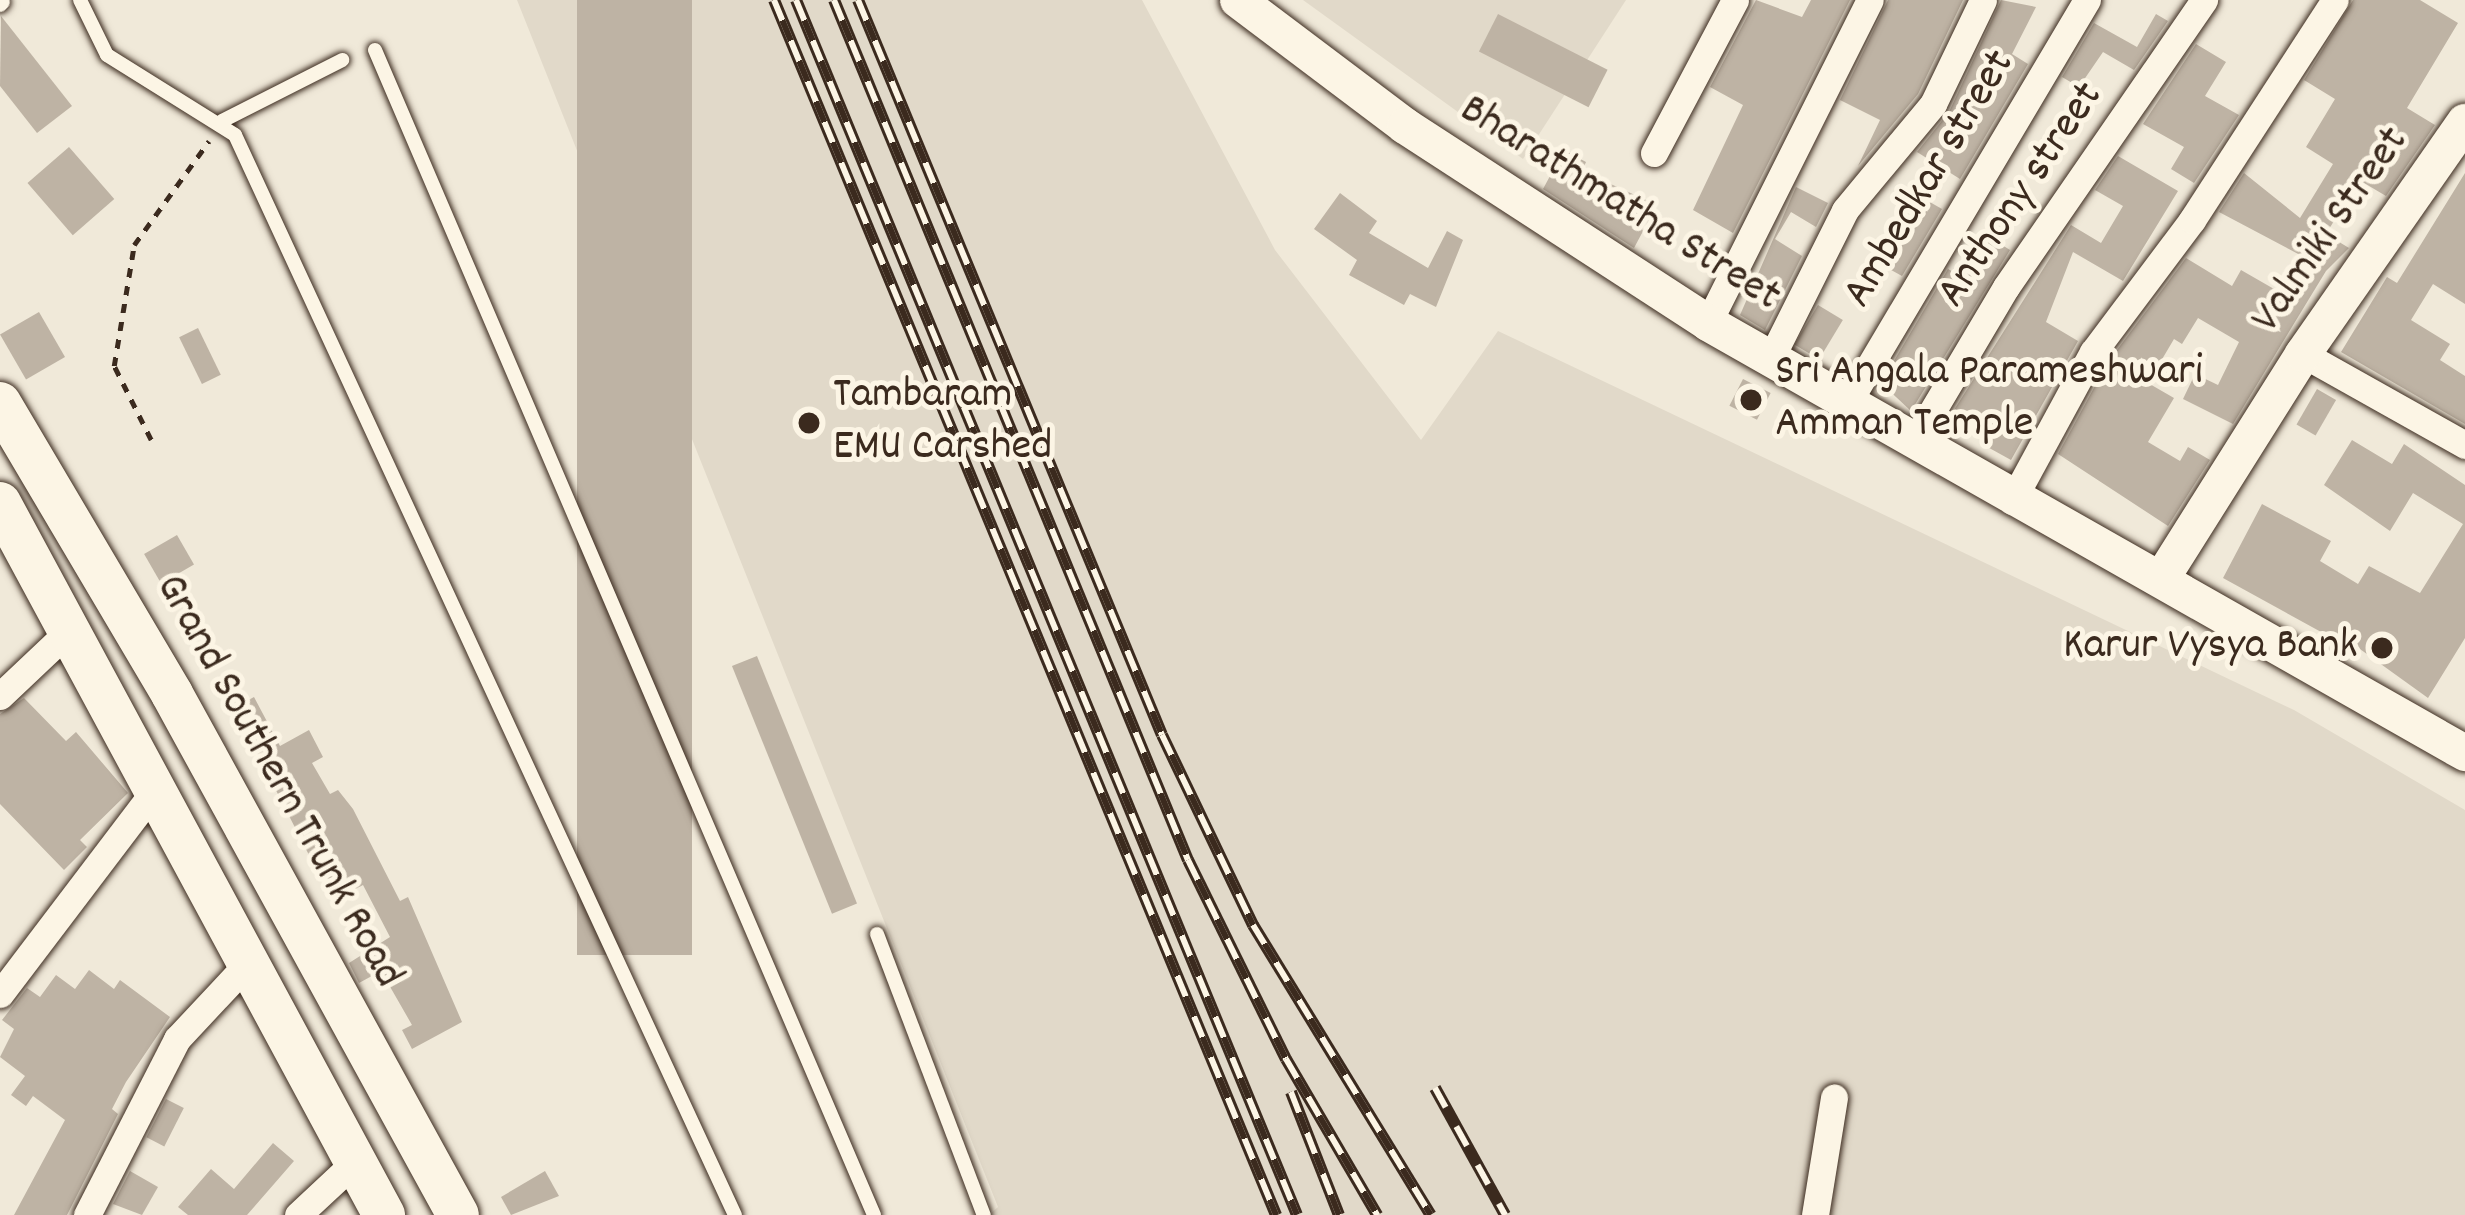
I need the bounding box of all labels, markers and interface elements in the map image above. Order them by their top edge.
street label: Ambedkar street [1833,41,2029,319]
street label: Anthony street [1927,73,2117,319]
street label: Bharathmatha Street [1449,85,1789,325]
street label: Valmiki Street [2241,118,2423,344]
place label: Sri Angala Parameshwari Amman Temple [1775,347,2203,453]
place label: Tambaram EMU Carshed [833,370,1052,476]
marker: Sri Angala Parameshwari Amman Temple [1738,387,1764,413]
marker: Tambaram EMU Carshed [796,410,822,436]
street label: Grand Southern Trunk Road [141,566,413,998]
place label: Karur Vysya Bank [2063,621,2358,675]
marker: Karur Vysya Bank [2369,635,2395,661]

